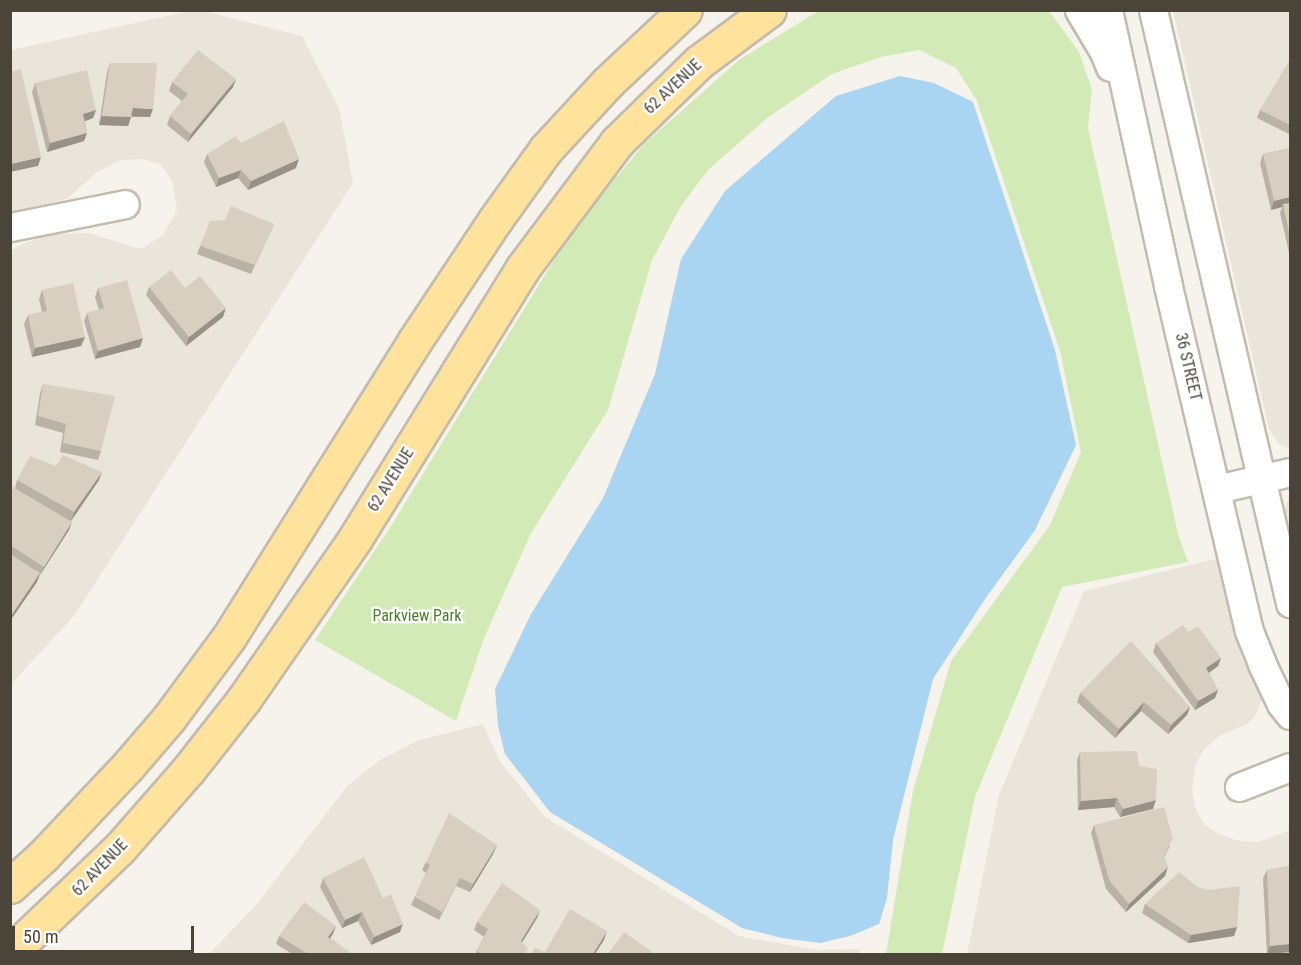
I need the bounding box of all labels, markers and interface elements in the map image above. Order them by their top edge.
street label: 62 AVENUE [640,55,706,119]
street label: 36 STREET [1171,331,1205,403]
street label: 62 AVENUE [364,444,418,516]
park label: Parkview Park [372,606,462,626]
street label: 62 AVENUE [68,836,132,900]
scale bar [15,914,196,952]
text: 50 m [23,926,58,947]

